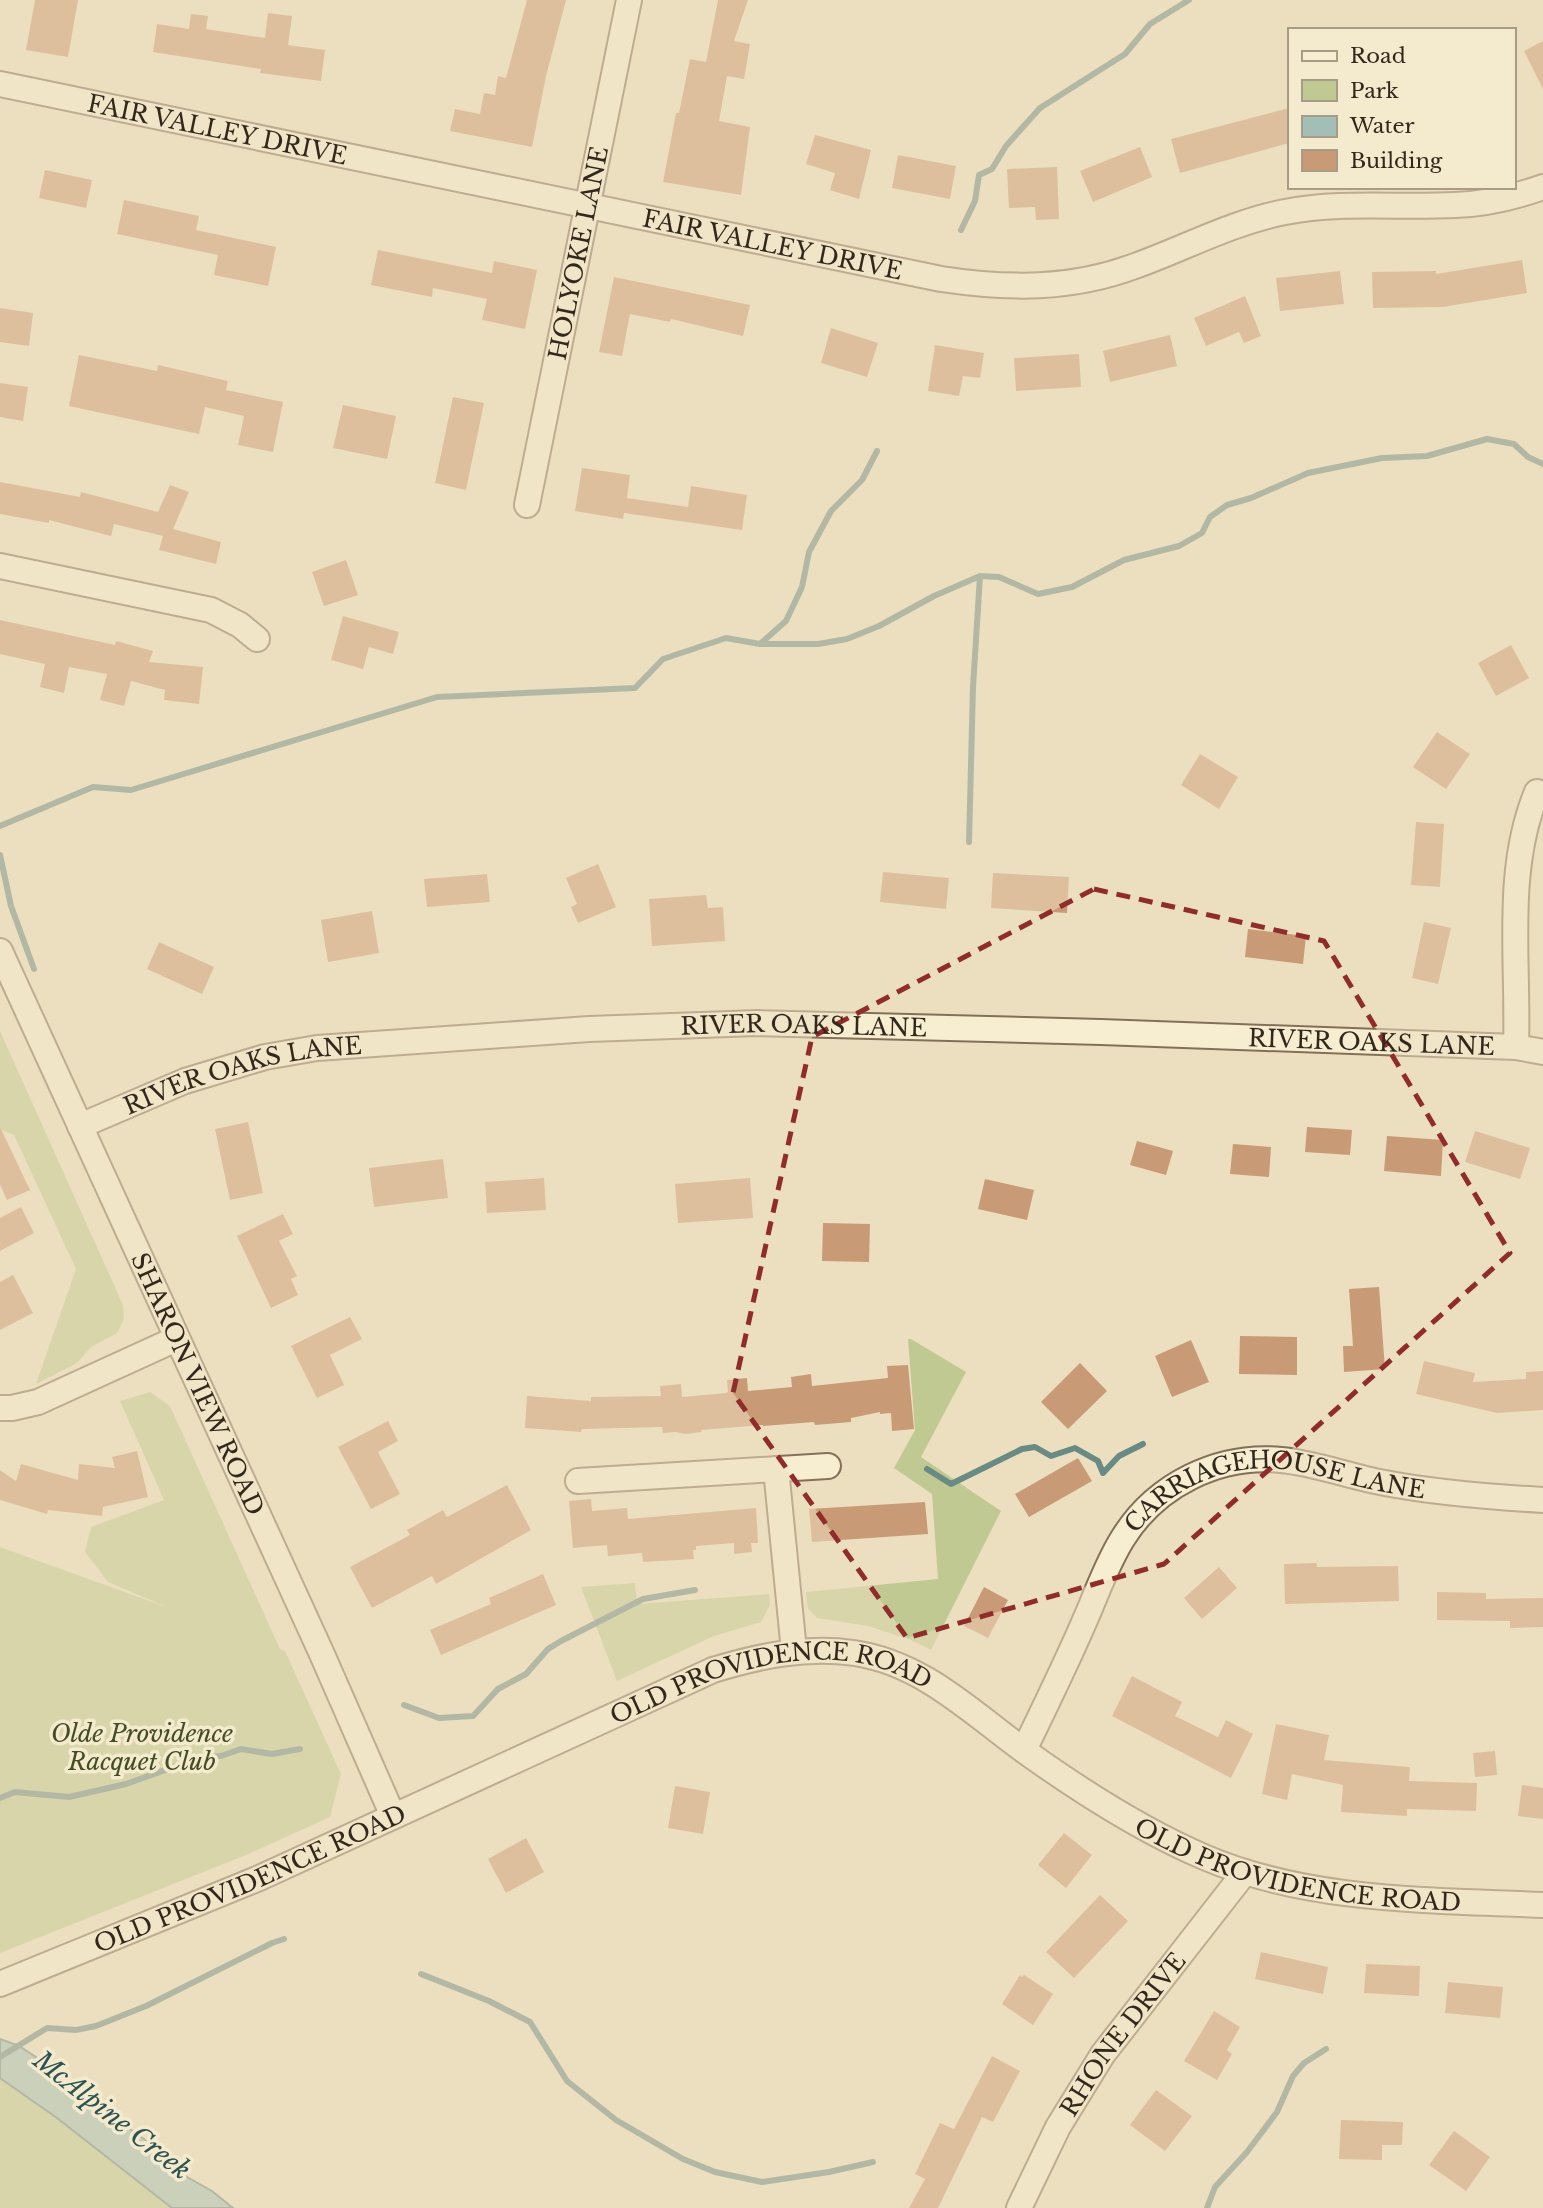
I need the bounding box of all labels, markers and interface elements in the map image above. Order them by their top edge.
legend [1288,28,1515,189]
text: Road [1350,43,1406,69]
text: Park [1350,78,1399,104]
street label: FAIR VALLEY DRIVE [85,88,350,170]
text: Water [1349,113,1414,139]
street label: HOLYOKE LANE [542,144,614,362]
text: Building [1350,148,1443,174]
street label: FAIR VALLEY DRIVE [640,203,905,285]
street label: RIVER OAKS LANE [680,1008,927,1042]
street label: RIVER OAKS LANE [1248,1023,1495,1061]
street label: RIVER OAKS LANE [119,1030,363,1120]
street label: SHARON VIEW ROAD [126,1248,271,1519]
street label: CARRIAGEHOUSE LANE [1118,1444,1427,1538]
street label: OLD PROVIDENCE ROAD [605,1636,937,1730]
park label: Olde Providence Racquet Club [51,1719,233,1776]
street label: OLD PROVIDENCE ROAD [89,1798,410,1959]
street label: OLD PROVIDENCE ROAD [1130,1811,1462,1916]
street label: RHONE DRIVE [1054,1947,1191,2121]
water label: McAlpine Creek [26,2043,197,2186]

